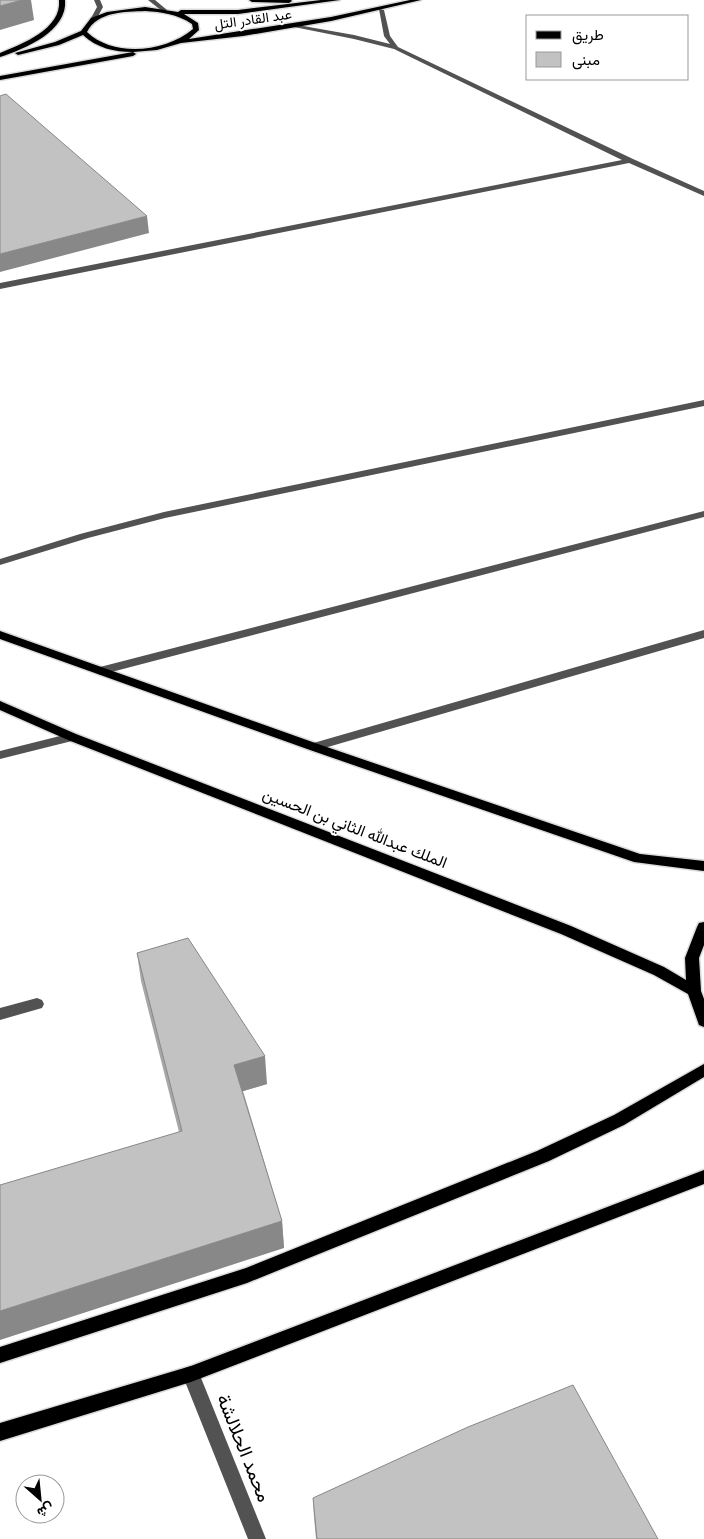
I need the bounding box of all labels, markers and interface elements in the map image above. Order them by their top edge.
street label: عبد القادر التل [213,6,293,33]
legend [526,15,689,80]
text: طريق [572,26,604,45]
text: مبنى [572,51,600,70]
street label: الملك عبدالله الثاني بن الحسين [259,784,450,876]
street label: محمد الحلالشة [212,1391,276,1505]
north arrow [15,1474,65,1524]
text: ش [34,1499,57,1522]

